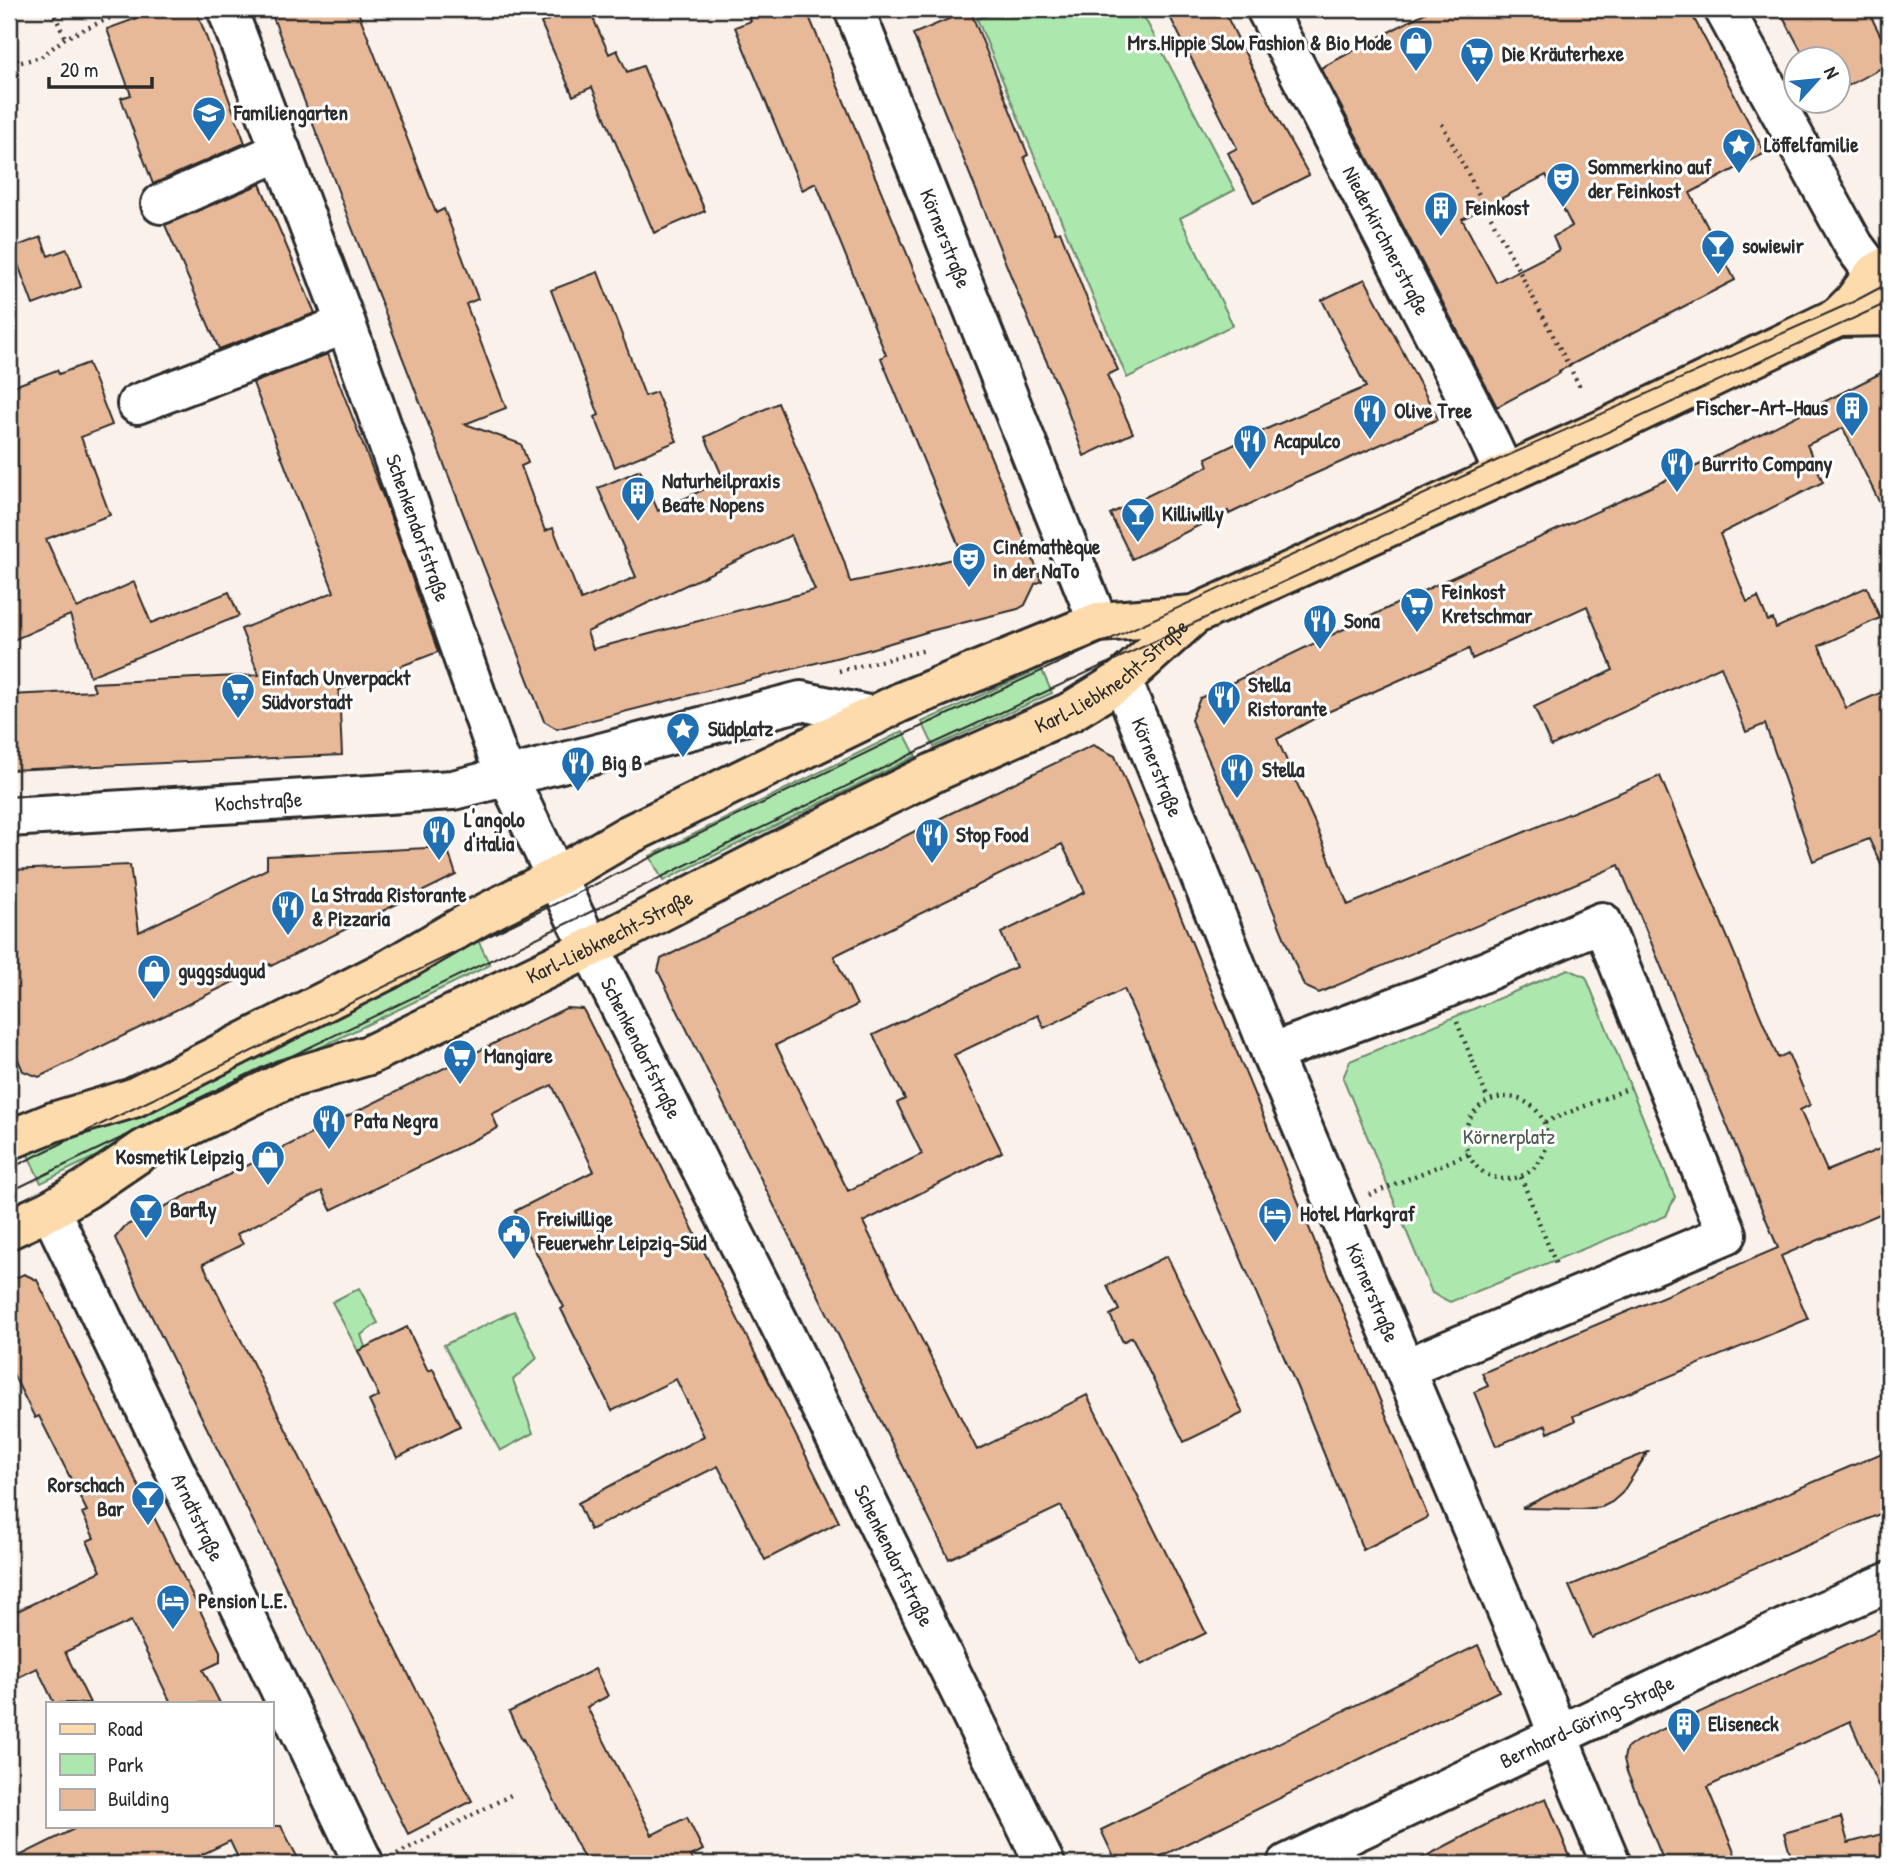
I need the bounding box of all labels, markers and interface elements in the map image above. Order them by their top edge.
shop icon: Mrs.Hippie Slow Fashion & Bio Mode [1397,24,1435,73]
place label: Mrs.Hippie Slow Fashion & Bio Mode [1128,28,1393,58]
supermarket icon: Die Kräuterhexe [1458,35,1496,84]
place label: Die Kräuterhexe [1502,39,1625,68]
scale bar [49,46,152,90]
north arrow [1783,46,1853,116]
text: 20 m [60,55,98,84]
text: N [1818,62,1846,83]
school or university icon: Familiengarten [190,94,228,143]
place label: Familiengarten [233,98,348,128]
place icon: Löffelfamilie [1720,126,1758,175]
place label: Löffelfamilie [1764,130,1859,159]
place label: Sommerkino auf der Feinkost [1588,152,1712,205]
theatre icon: Sommerkino auf der Feinkost [1544,160,1582,209]
street label: Niederkirchnerstraße [1336,161,1437,320]
street label: Körnerstraße [913,184,979,292]
building icon: Feinkost [1422,189,1460,238]
place label: Feinkost [1465,193,1530,222]
bar icon: sowiewir [1699,227,1737,276]
place label: sowiewir [1742,231,1805,260]
building icon: Fischer-Art-Haus [1833,389,1871,438]
restaurant icon: Olive Tree [1351,392,1389,441]
place label: Fischer-Art-Haus [1696,393,1828,422]
place label: Olive Tree [1394,396,1473,425]
restaurant icon: Acapulco [1231,422,1269,471]
place label: Acapulco [1274,426,1341,456]
restaurant icon: Burrito Company [1658,445,1696,494]
place label: Burrito Company [1702,449,1832,479]
street label: Schenkendorfstraße [379,450,457,606]
place label: Naturheilpraxis Beate Nopens [662,466,780,520]
building icon: Naturheilpraxis Beate Nopens [619,474,657,523]
bar icon: Killiwilly [1119,495,1157,544]
place label: Killiwilly [1162,499,1224,529]
place label: Cinémathèque in der NaTo [993,532,1101,585]
theatre icon: Cinémathèque in der NaTo [950,540,988,589]
place label: Feinkost Kretschmar [1441,577,1533,630]
supermarket icon: Feinkost Kretschmar [1398,585,1436,634]
restaurant icon: Sona [1301,602,1339,651]
place label: Sona [1344,606,1381,635]
street label: Karl-Liebknecht-Straße [1030,612,1194,740]
place label: Einfach Unverpackt Südvorstadt [262,663,411,716]
place label: Stella Ristorante [1248,670,1328,723]
supermarket icon: Einfach Unverpackt Südvorstadt [219,671,257,720]
restaurant icon: Stella Ristorante [1205,678,1243,727]
place icon: Südplatz [664,710,702,759]
street label: Körnerstraße [1124,713,1190,821]
place label: Südplatz [708,714,773,744]
restaurant icon: Big B [559,744,597,793]
place label: Big B [602,748,643,778]
restaurant icon: Stella [1218,751,1256,800]
place label: Stella [1262,755,1305,784]
street label: Kochstraße [214,784,303,818]
place label: L'angolo d'italia [464,805,525,858]
restaurant icon: L'angolo d'italia [420,813,458,862]
restaurant icon: Stop Food [913,816,951,865]
place label: Stop Food [956,820,1029,850]
place label: La Strada Ristorante & Pizzaria [312,880,467,933]
street label: Karl-Liebknecht-Straße [521,883,698,991]
restaurant icon: La Strada Ristorante & Pizzaria [269,888,307,937]
shop icon: guggsdugud [135,952,173,1001]
place label: guggsdugud [178,956,266,986]
street label: Schenkendorfstraße [594,972,689,1124]
supermarket icon: Mangiare [441,1037,479,1086]
place label: Mangiare [484,1041,554,1071]
restaurant icon: Pata Negra [310,1102,348,1151]
place label: Pata Negra [354,1106,439,1136]
park label: Körnerplatz [1463,1122,1555,1151]
shop icon: Kosmetik Leipzig [249,1138,287,1187]
place label: Kosmetik Leipzig [115,1142,244,1172]
bar icon: Barfly [127,1191,165,1240]
place label: Barfly [170,1195,217,1225]
hotel icon: Hotel Markgraf [1256,1195,1294,1244]
place label: Hotel Markgraf [1300,1199,1415,1229]
place label: Freiwillige Feuerwehr Leipzig-Süd [537,1204,707,1258]
public building icon: Freiwillige Feuerwehr Leipzig-Süd [495,1212,533,1261]
street label: Körnerstraße [1339,1239,1407,1346]
street label: Arndtstraße [165,1468,232,1566]
place label: Rorschach Bar [48,1470,125,1523]
bar icon: Rorschach Bar [129,1478,167,1527]
street label: Schenkendorfstraße [847,1480,941,1631]
hotel icon: Pension L.E. [154,1582,192,1631]
place label: Pension L.E. [198,1586,288,1615]
street label: Bernhard-Göring-Straße [1495,1668,1679,1775]
legend [46,1702,273,1828]
building icon: Eliseneck [1665,1705,1703,1754]
place label: Eliseneck [1708,1709,1779,1738]
text: Road [108,1714,142,1743]
text: Park [108,1750,143,1779]
text: Building [108,1784,169,1813]

